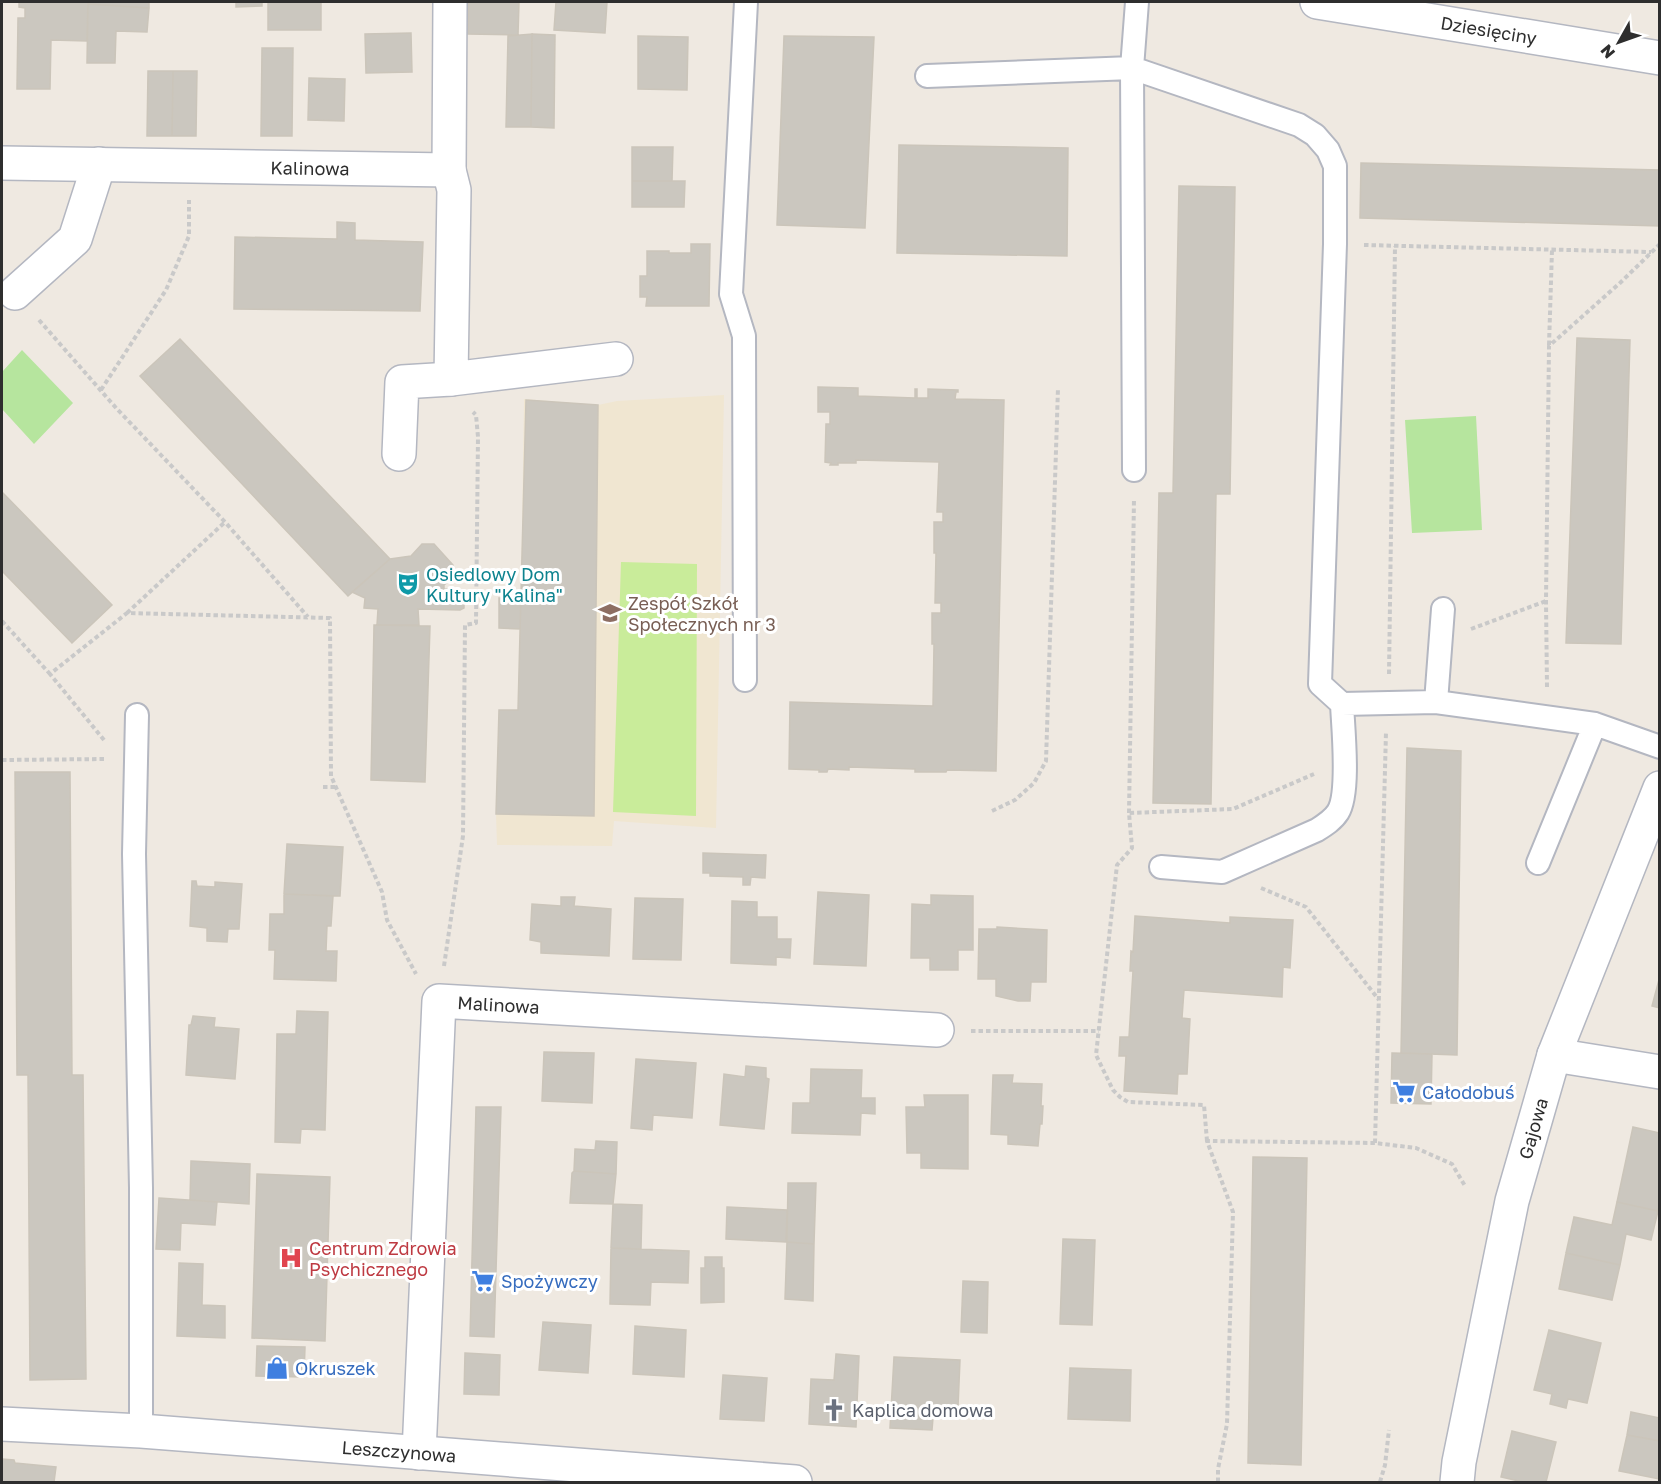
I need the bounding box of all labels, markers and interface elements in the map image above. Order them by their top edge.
street label: Dziesięciny [1439,11,1538,49]
north arrow [1589,12,1649,72]
text: N [1596,41,1619,63]
street label: Kalinowa [270,156,350,179]
place label: Osiedlowy Dom Kultury "Kalina" [426,563,563,606]
theatre icon: Osiedlowy Dom Kultury "Kalina" [395,571,421,597]
place label: Zespół Szkół Społecznych nr 3 [628,592,776,635]
school or university icon: Zespół Szkół Społecznych nr 3 [597,600,623,626]
street label: Malinowa [457,991,540,1018]
supermarket icon: Całodobuś [1391,1079,1417,1105]
place label: Całodobuś [1422,1081,1515,1103]
street label: Gajowa [1514,1095,1552,1162]
place label: Centrum Zdrowia Psychicznego [309,1237,457,1280]
hospital icon: Centrum Zdrowia Psychicznego [278,1245,304,1271]
supermarket icon: Spożywczy [470,1268,496,1294]
place label: Spożywczy [501,1270,598,1292]
shop icon: Okruszek [264,1355,290,1381]
place label: Okruszek [295,1357,376,1379]
church icon: Kaplica domowa [821,1397,847,1423]
place label: Kaplica domowa [852,1399,993,1421]
street label: Leszczynowa [341,1436,457,1467]

